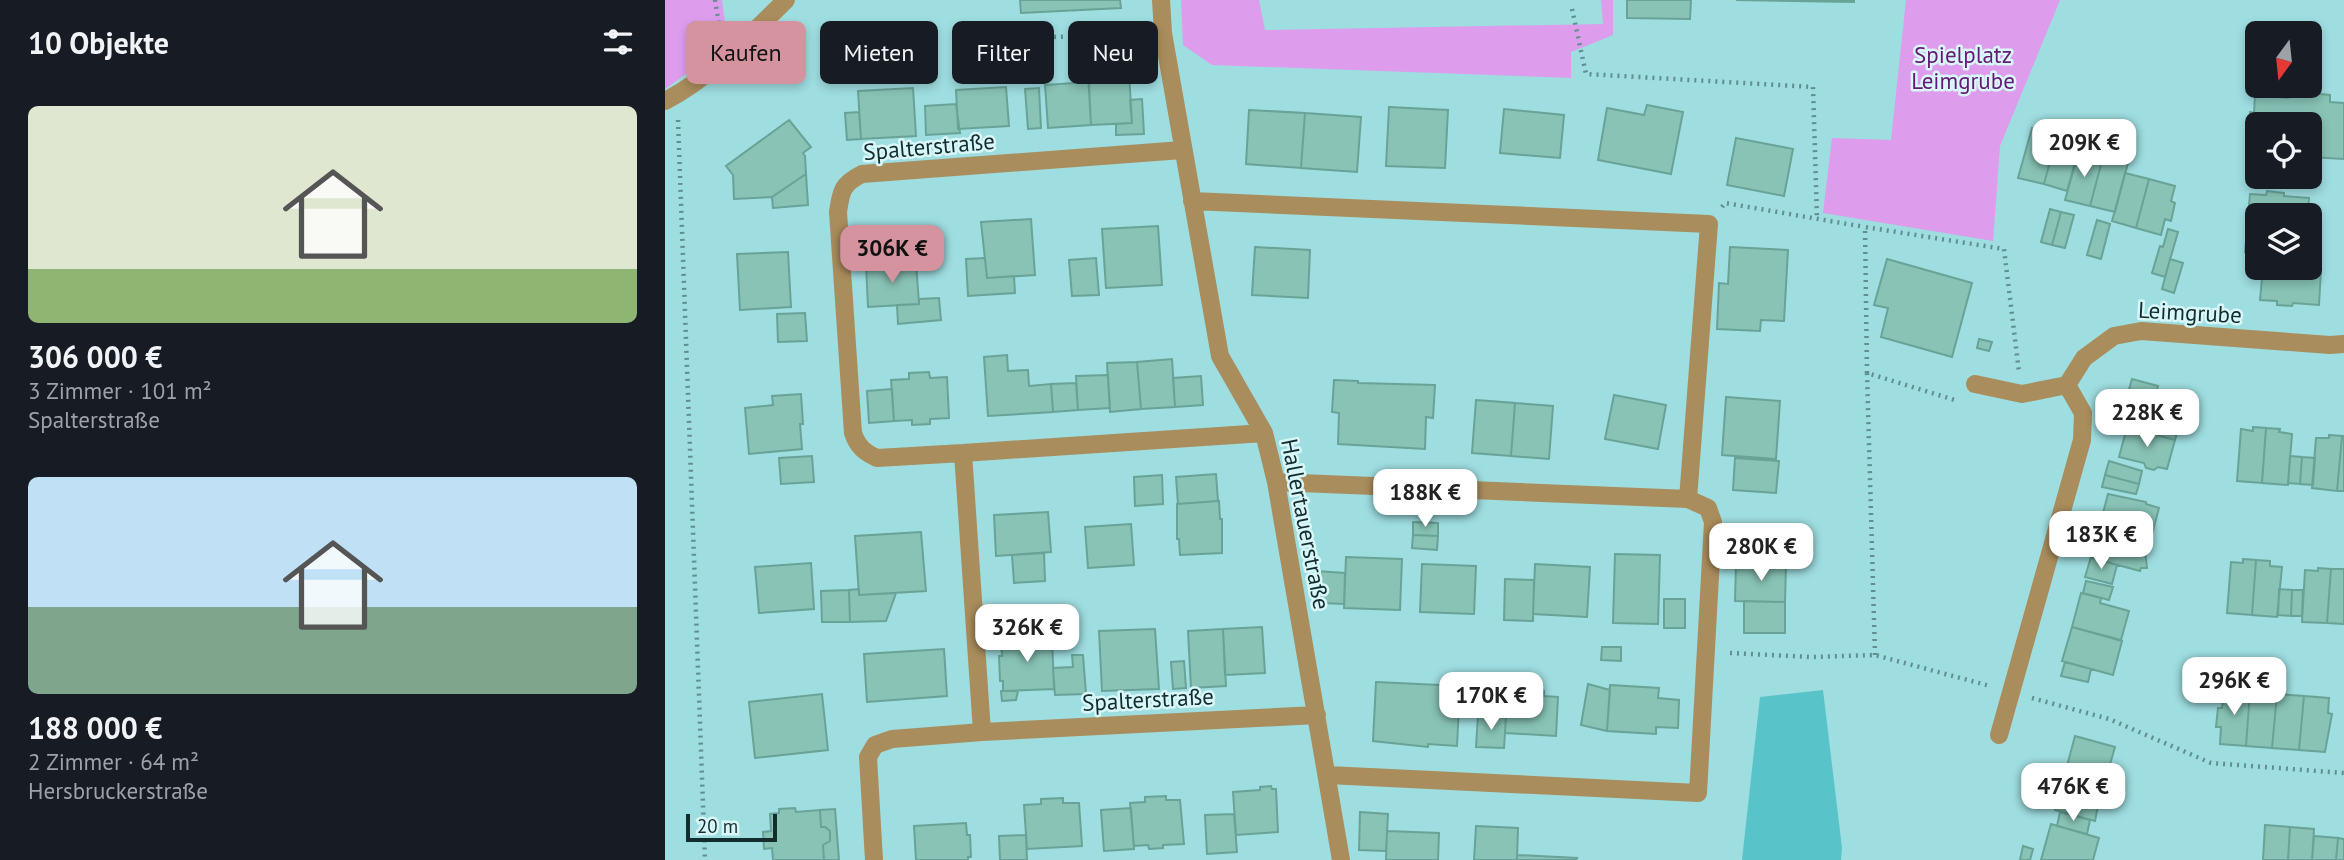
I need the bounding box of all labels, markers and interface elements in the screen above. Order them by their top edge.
chip: Kaufen [686,21,806,84]
chip: Mieten [820,21,938,84]
chip: Filter [952,21,1054,84]
chip: Neu [1068,21,1158,84]
north arrow [2245,21,2322,98]
map controls [2245,21,2322,280]
text: 10 Objekte [28,23,169,62]
icon: filters [599,23,637,61]
park label: Spielplatz Leimgrube [1911,40,2015,95]
button: locate [2245,112,2322,189]
pin: 209K € [2027,120,2141,179]
street label: Spalterstraße [862,126,996,166]
text: 209K € [2048,127,2120,156]
icon: home [270,151,396,277]
button: layers [2245,203,2322,280]
pin: 306K € [835,226,949,285]
text: 306K € [856,233,928,262]
street label: Leimgrube [2137,295,2243,329]
text: 306 000 € [28,337,162,376]
text: 3 Zimmer · 101 m² [28,376,212,405]
pin: 228K € [2090,390,2204,449]
text: 228K € [2111,397,2183,426]
text: Spalterstraße [28,405,160,434]
street label: Hallertauerstraße [1275,436,1337,612]
pin: 188K € [1368,470,1482,529]
text: 188K € [1389,477,1461,506]
pin: 183K € [2044,512,2158,571]
text: 183K € [2065,519,2137,548]
icon: home [270,522,396,648]
pin: 280K € [1704,524,1818,583]
text: 280K € [1725,531,1797,560]
pin: 326K € [970,604,1084,664]
text: 326K € [991,612,1063,641]
pin: 296K € [2177,658,2291,717]
text: 296K € [2198,665,2270,694]
pin: 170K € [1434,672,1548,732]
text: 170K € [1455,680,1527,709]
street label: Spalterstraße [1081,681,1215,717]
text: 188 000 € [28,708,162,747]
text: 2 Zimmer · 64 m² [28,747,199,776]
pin: 476K € [2016,764,2130,823]
text: 476K € [2037,771,2109,800]
text: Hersbruckerstraße [28,776,208,805]
scale bar [686,811,777,843]
text: 20 m [697,814,738,838]

